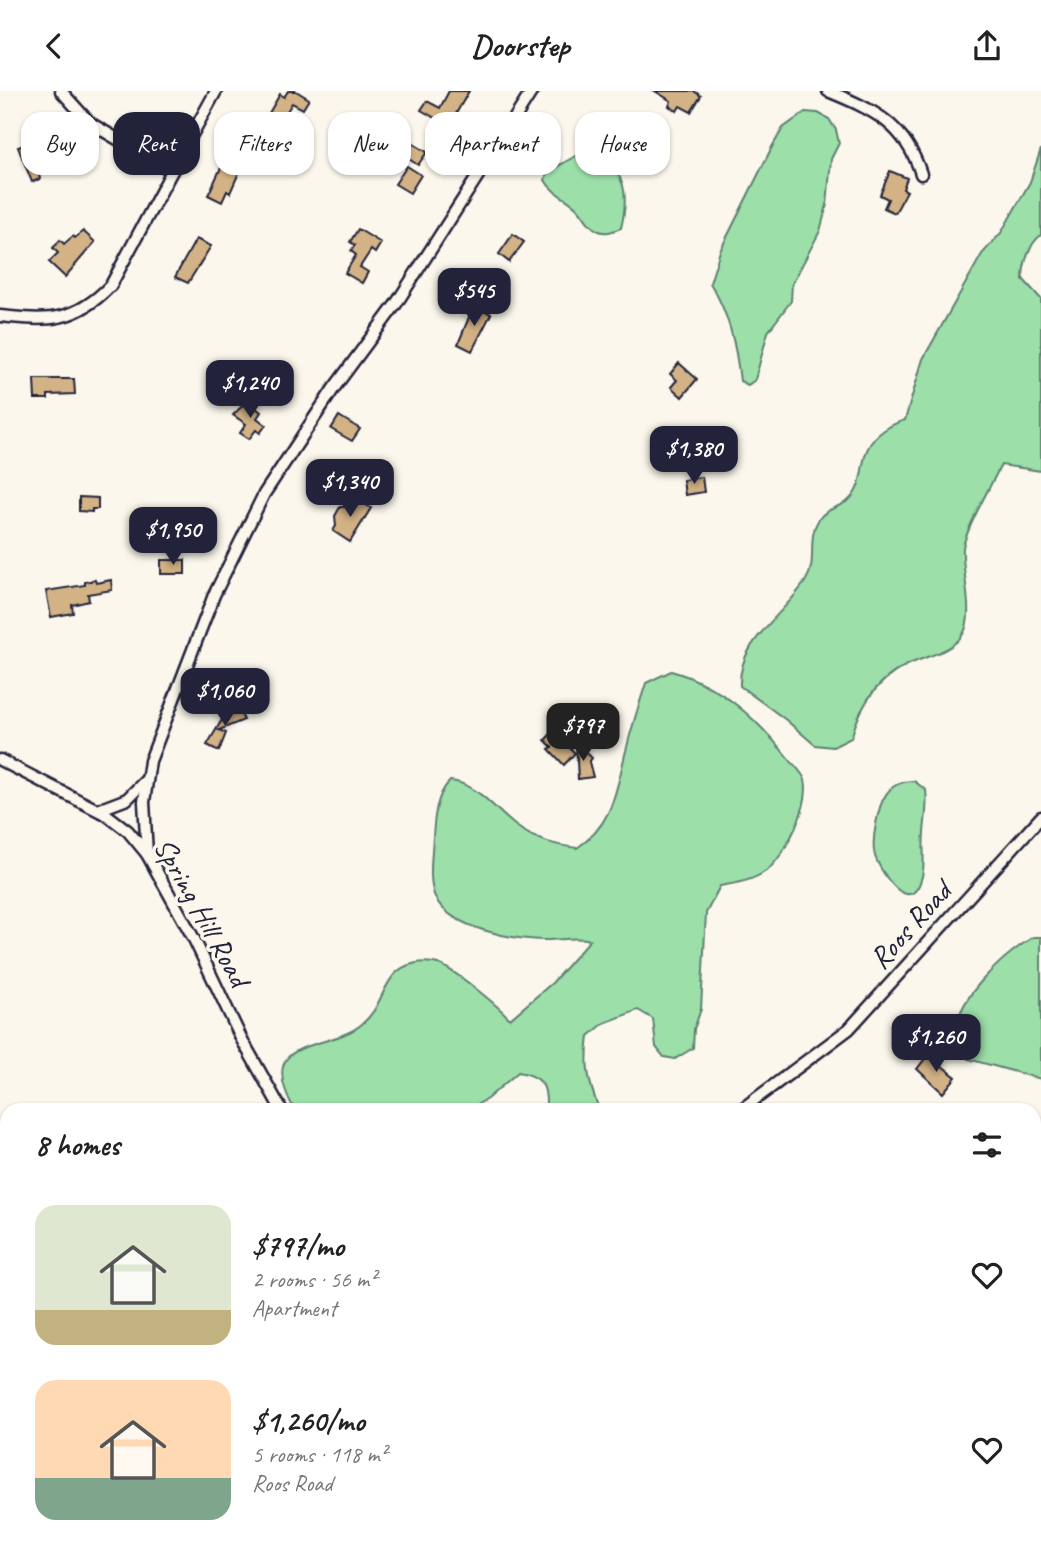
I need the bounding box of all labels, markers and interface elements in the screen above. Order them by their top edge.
text: Doorstep [471,25,570,66]
icon: back [35,27,73,65]
icon: share [968,27,1006,65]
chip: Buy [21,112,99,175]
chip: Rent [113,112,200,175]
chip: Filters [214,112,314,175]
chip: New [328,112,411,175]
chip: Apartment [425,112,561,175]
chip: House [575,112,670,175]
pin: $545 [433,268,515,328]
text: $545 [454,276,494,305]
pin: $1,240 [193,361,307,420]
text: $1,240 [222,368,278,397]
pin: $1,380 [637,427,751,486]
text: $1,380 [666,434,722,463]
pin: $1,340 [293,459,407,519]
text: $1,340 [322,467,378,496]
pin: $1,950 [116,507,230,567]
text: $1,950 [145,515,201,544]
pin: $1,060 [168,669,282,728]
text: $1,060 [197,676,253,705]
pin: $797 [542,703,624,763]
text: $797 [563,711,603,740]
street label: Spring Hill Road [146,831,260,997]
street label: Roos Road [861,870,962,977]
pin: $1,260 [879,1014,993,1074]
text: $1,260 [908,1022,964,1051]
text: 8 homes [35,1126,120,1164]
icon: filters [968,1126,1006,1164]
text: $797/mo [252,1227,344,1265]
icon: home [91,1233,175,1317]
icon: heart [968,1256,1006,1294]
text: 2 rooms · 56 m² [252,1265,376,1294]
text: Apartment [252,1294,337,1323]
text: $1,260/mo [252,1402,365,1440]
icon: home [91,1408,175,1492]
icon: heart [968,1431,1006,1469]
text: 5 rooms · 118 m² [252,1440,387,1469]
text: Roos Road [252,1469,332,1498]

